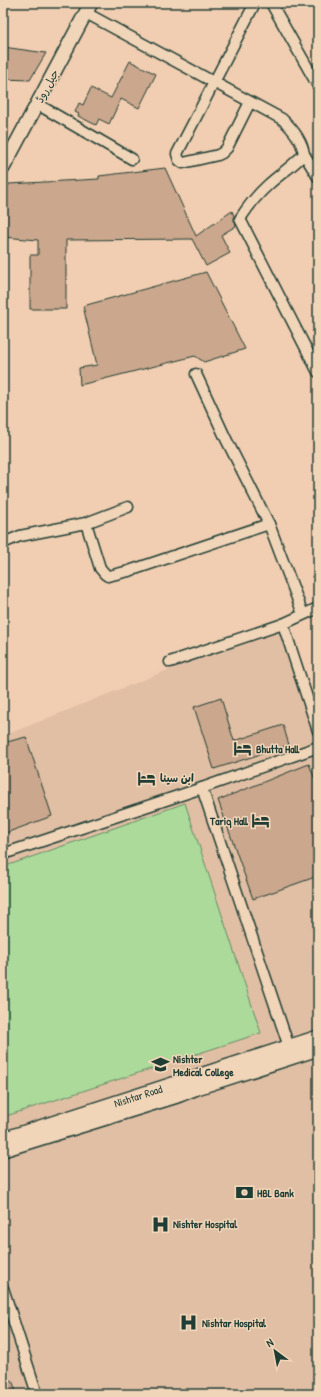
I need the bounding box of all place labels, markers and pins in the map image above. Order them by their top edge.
hotel icon: Bhutta Hall [233,739,253,759]
place label: Bhutta Hall [256,742,300,756]
hotel icon: ابن سینا [137,768,157,788]
place label: ابن سینا [160,771,194,785]
hotel icon: Tariq Hall [251,811,271,831]
place label: Tariq Hall [209,814,249,829]
place label: Nishter Medical College [173,1052,234,1080]
school or university icon: Nishter Medical College [150,1055,170,1075]
bank icon: HBL Bank [234,1183,254,1203]
place label: HBL Bank [257,1186,294,1200]
hospital icon: Nishter Hospital [150,1214,170,1234]
place label: Nishter Hospital [173,1217,238,1232]
hospital icon: Nishtar Hospital [179,1313,199,1333]
place label: Nishtar Hospital [202,1316,267,1331]

